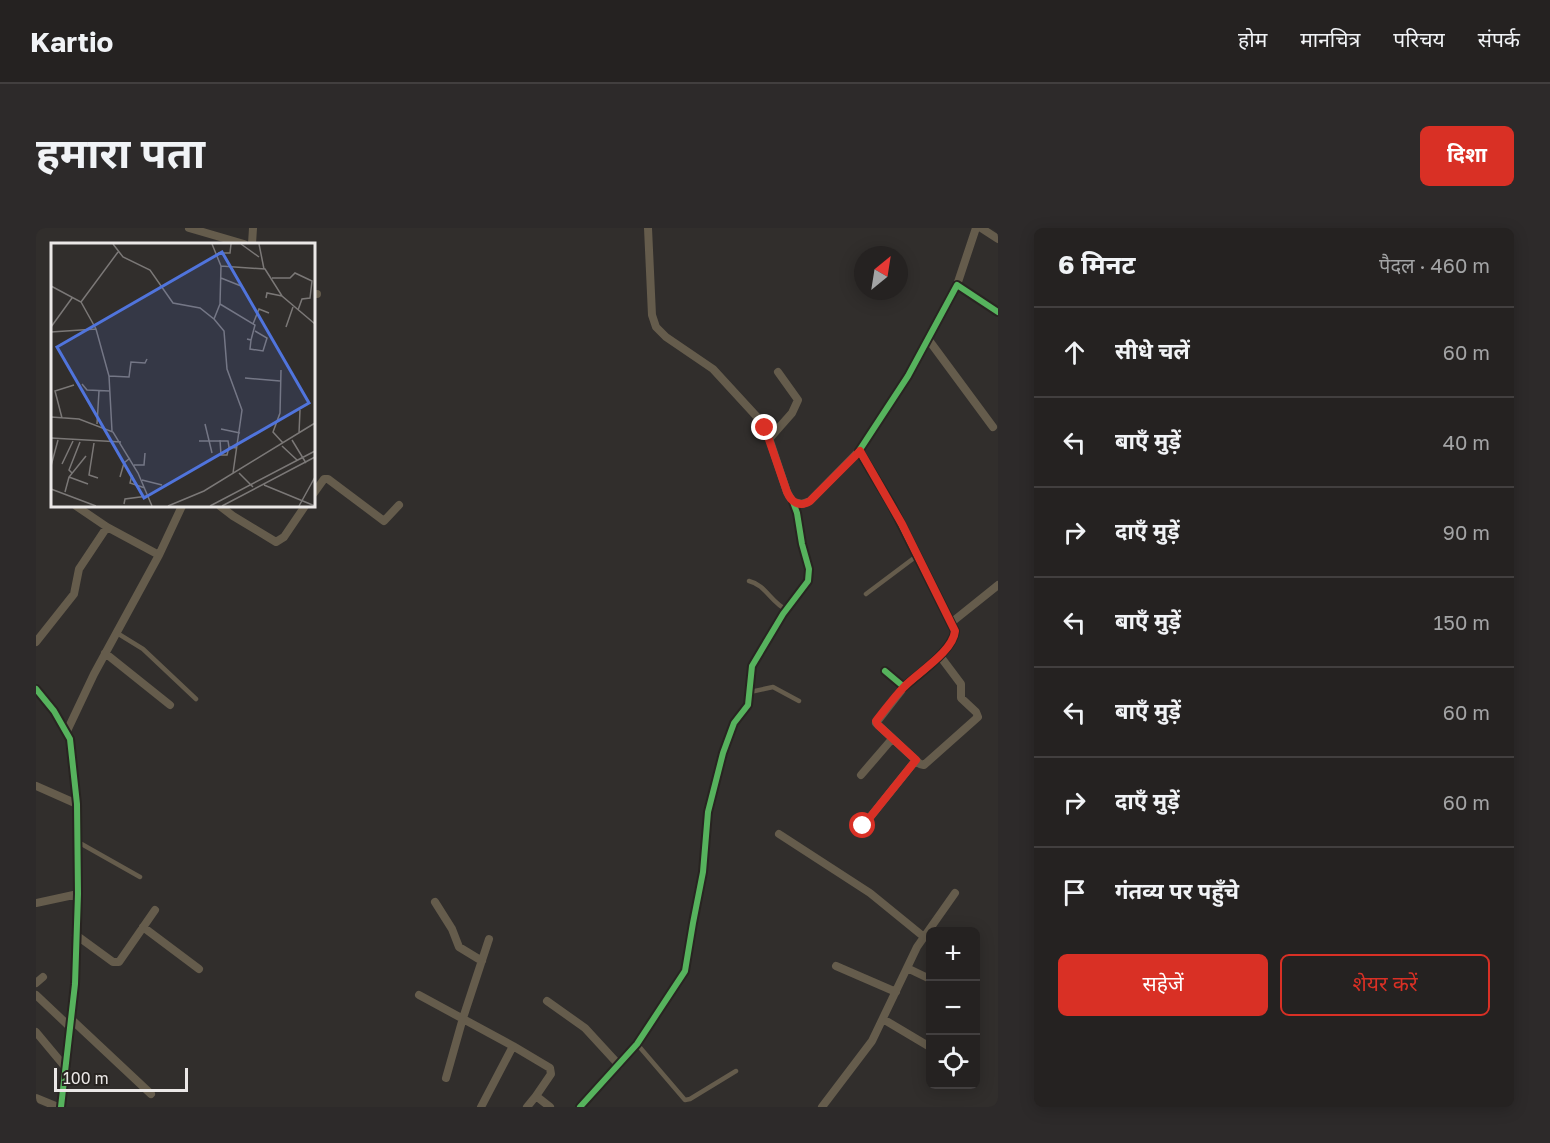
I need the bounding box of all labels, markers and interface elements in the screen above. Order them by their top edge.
text: Kartio [30,25,113,58]
text: होम [1238,26,1267,52]
text: मानचित्र [1300,26,1360,52]
text: परिचय [1393,26,1445,52]
text: संपर्क [1478,26,1520,52]
button: दिशा [1420,126,1514,186]
text: हमारा पता [36,127,205,177]
inset map [51,243,315,507]
north arrow [854,246,908,300]
text: 6 मिनट [1058,249,1136,280]
text: पैदल · 460 m [1379,253,1490,277]
icon: ahead [1058,336,1091,369]
text: सीधे चलें [1115,337,1190,364]
text: 60 m [1443,340,1490,364]
route end [751,414,777,440]
icon: left [1058,426,1091,459]
text: बाएँ मुड़ें [1115,427,1181,454]
text: 40 m [1443,430,1490,454]
icon: right [1058,516,1091,549]
text: दाएँ मुड़ें [1115,517,1180,544]
text: 90 m [1443,520,1490,544]
icon: left [1058,606,1091,639]
text: बाएँ मुड़ें [1115,607,1181,634]
text: 150 m [1434,610,1490,634]
icon: left [1058,696,1091,729]
text: बाएँ मुड़ें [1115,697,1181,724]
text: 60 m [1443,700,1490,724]
icon: right [1058,786,1091,819]
text: दाएँ मुड़ें [1115,787,1180,814]
text: 60 m [1443,790,1490,814]
route start [849,812,875,838]
icon: arrive [1058,876,1091,909]
text: गंतव्य पर पहुँचे [1115,877,1239,904]
map controls [926,927,980,1089]
button: + [926,927,980,981]
button: सहेजें [1058,954,1268,1016]
button: शेयर करें [1280,954,1490,1016]
button: − [926,981,980,1035]
button: locate [926,1035,980,1089]
scale bar [54,1065,188,1092]
text: 100 m [63,1068,109,1088]

